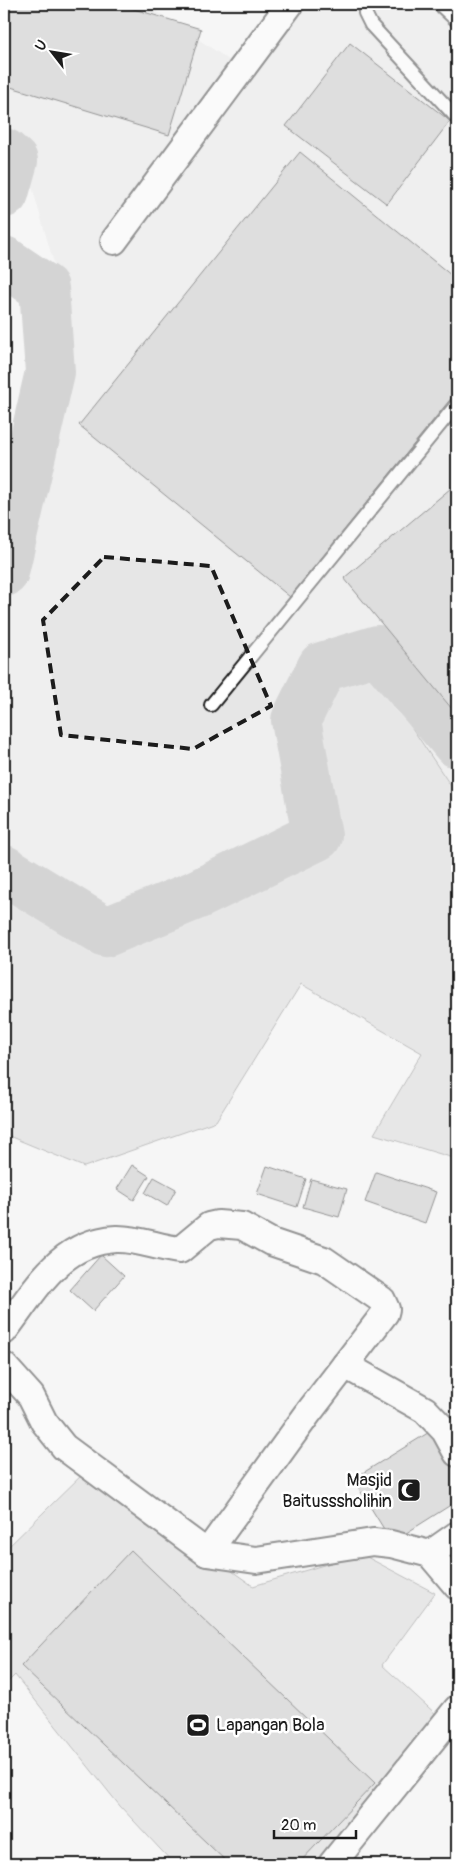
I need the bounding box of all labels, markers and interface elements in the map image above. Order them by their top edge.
north arrow [28,28,78,78]
text: U [32,37,51,54]
place label: Masjid Baitusssholihin [282,1469,392,1513]
mosque icon: Masjid Baitusssholihin [396,1477,422,1503]
sports icon: Lapangan Bola [185,1712,211,1738]
place label: Lapangan Bola [216,1714,325,1737]
scale bar [274,1808,356,1840]
text: 20 m [281,1816,316,1835]

